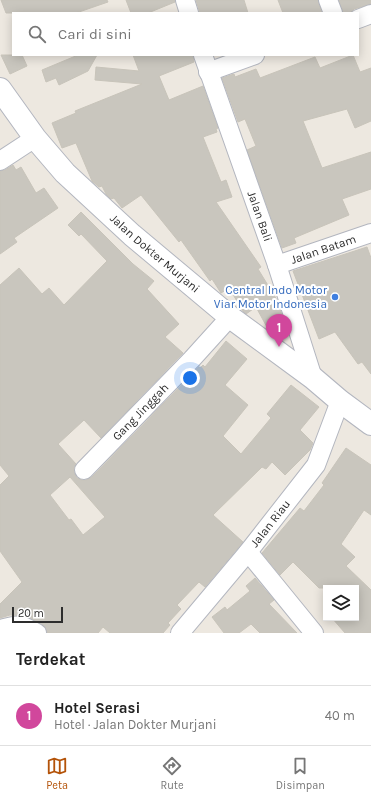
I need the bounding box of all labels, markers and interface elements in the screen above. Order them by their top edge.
search box [12,12,359,56]
icon: search [26,23,48,45]
text: Cari di sini [58,25,132,43]
street label: Jalan Bali [244,189,275,243]
street label: Jalan Dokter Murjani [107,211,203,296]
street label: Jalan Batam [289,232,358,267]
place label: Central Indo Motor Viar Motor Indonesia [214,283,328,311]
marker: Central Indo Motor Viar Motor Indonesia [330,292,340,302]
pin: 1 [266,314,292,347]
your location [180,368,200,388]
street label: Gang Jinggah [110,380,171,443]
street label: Jalan Riau [247,497,293,550]
map controls [323,585,359,621]
button: layers [323,585,359,621]
scale bar [12,605,63,624]
text: 20 m [18,607,44,620]
text: Terdekat [16,649,85,669]
text: Hotel Serasi [54,699,140,717]
text: 1 [27,708,31,723]
text: 40 m [325,708,355,723]
text: Hotel · Jalan Dokter Murjani [54,717,217,732]
tab: Peta [46,755,68,792]
tab: Rute [160,755,184,792]
tab: Disimpan [276,755,325,792]

